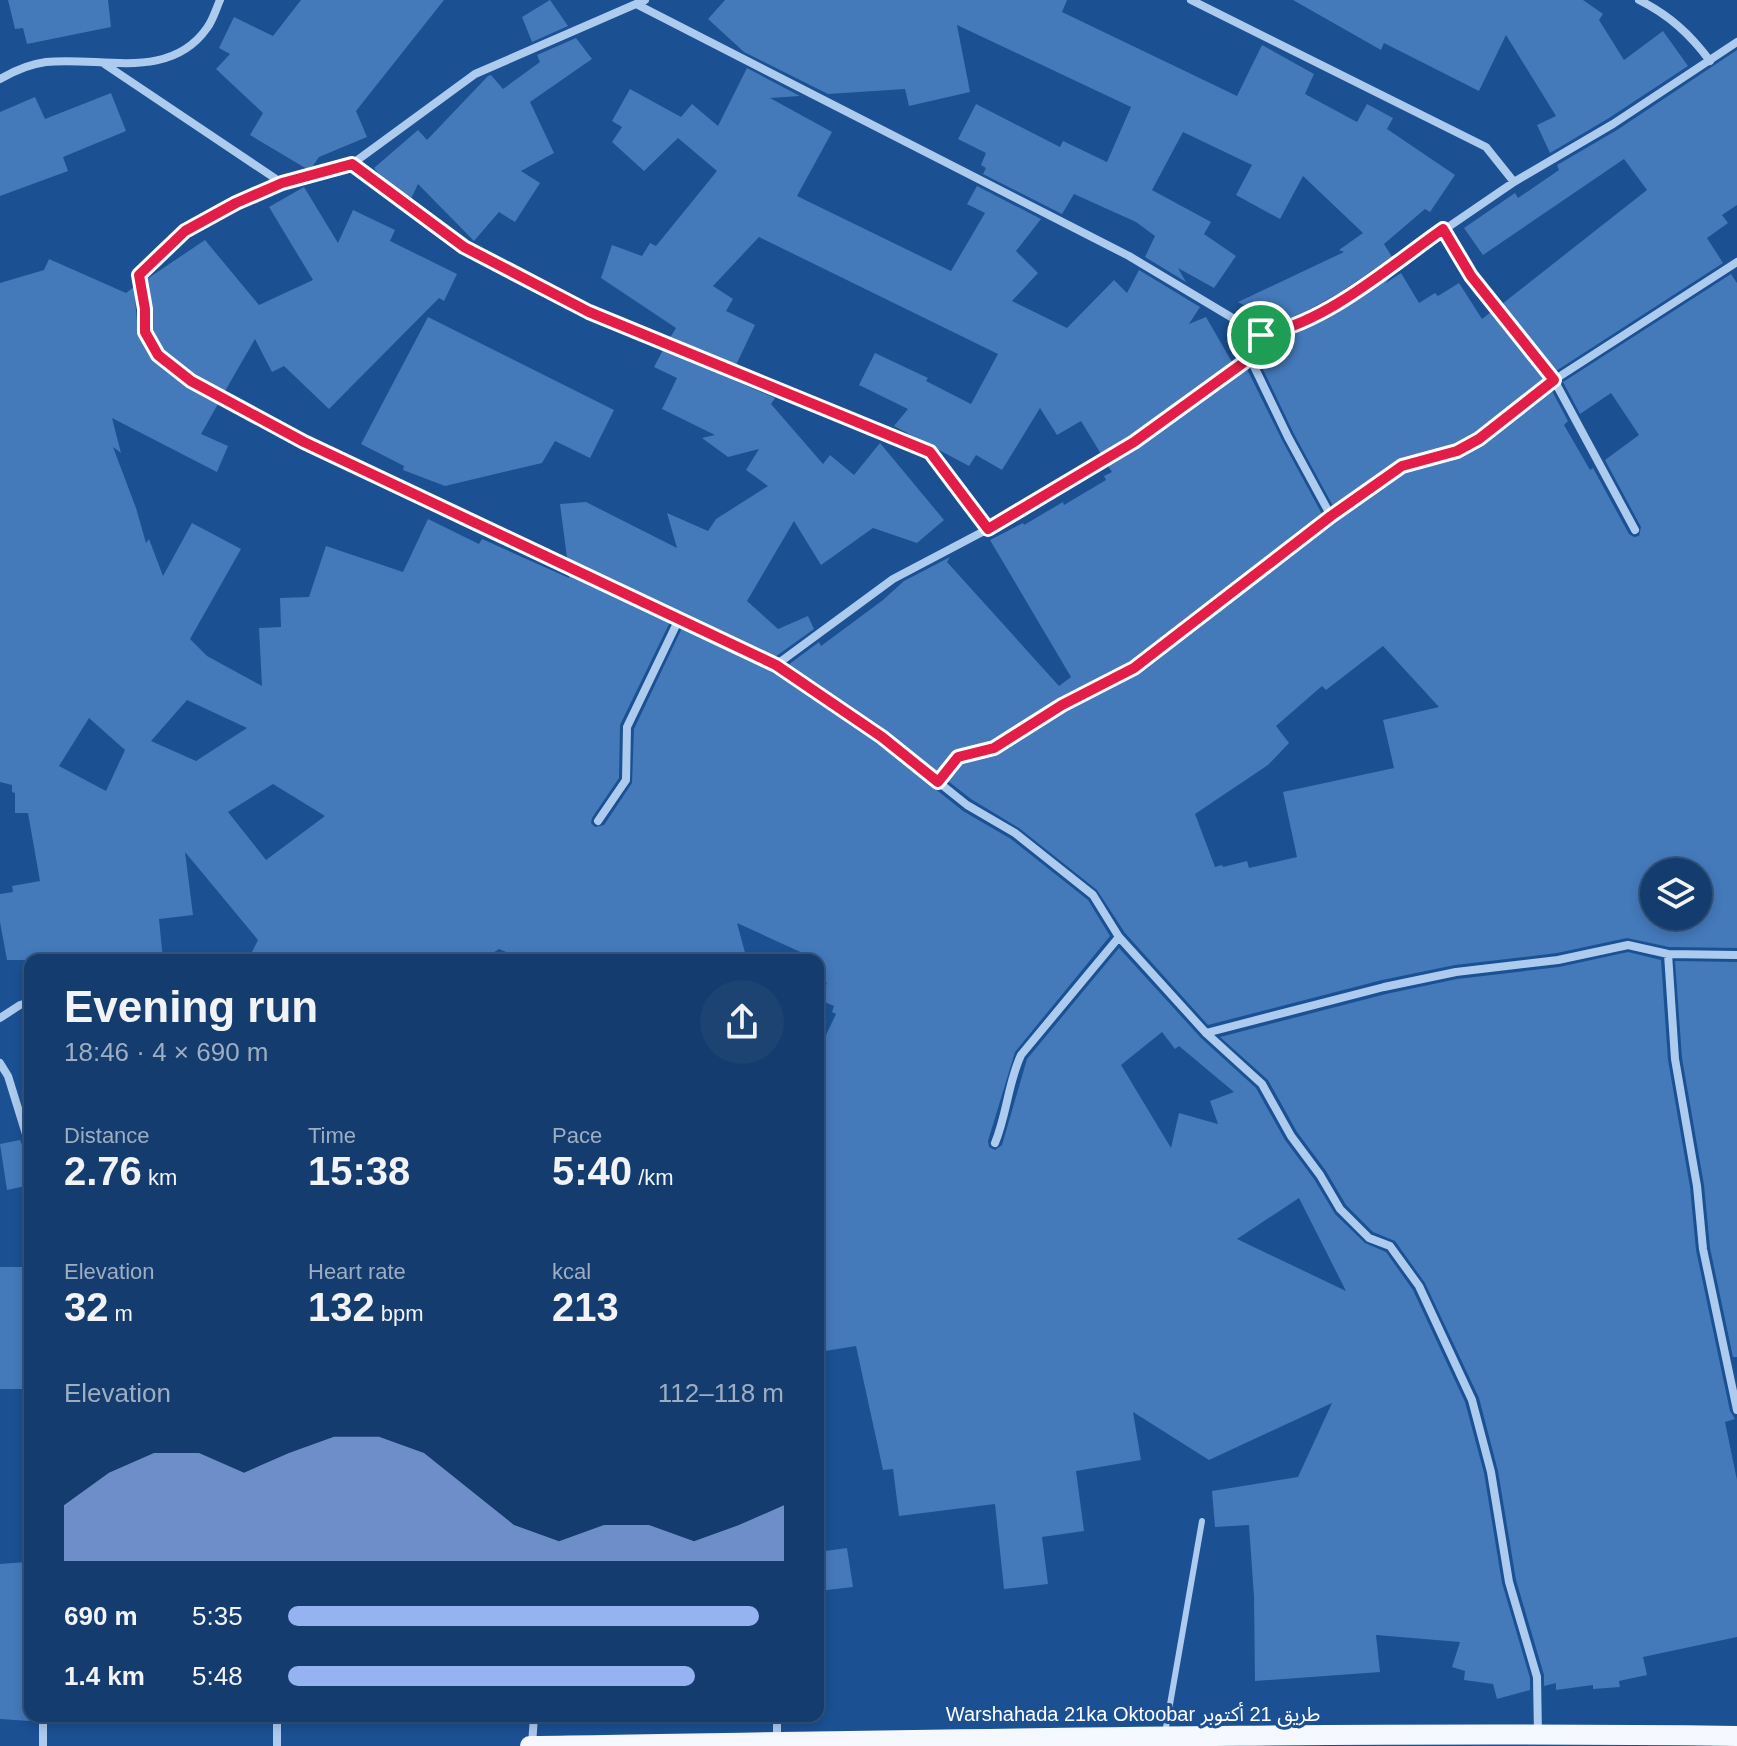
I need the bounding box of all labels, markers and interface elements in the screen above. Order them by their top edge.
pin [1227,301,1295,369]
icon: arrive [1239,313,1283,357]
map controls [1640,858,1712,930]
button: layers [1640,858,1712,930]
button: share [700,980,784,1064]
text: Evening run [64,982,318,1031]
text: 18:46 · 4 × 690 m [64,1037,269,1067]
text: Distance [64,1123,150,1148]
text: Time [308,1123,356,1148]
text: Pace [552,1123,602,1148]
text: 2.76 [64,1149,142,1193]
text: 15:38 [308,1149,410,1193]
text: 5:40 [552,1149,632,1193]
text: km [142,1165,177,1190]
text: /km [632,1165,674,1190]
text: Elevation [64,1259,155,1284]
text: Heart rate [308,1259,406,1284]
text: kcal [552,1259,591,1284]
text: 32 [64,1285,109,1329]
text: 132 [308,1285,375,1329]
text: 213 [552,1285,619,1329]
text: m [109,1301,133,1326]
text: bpm [375,1301,424,1326]
text: Elevation [64,1378,171,1408]
text: 112–118 m [658,1378,784,1408]
text: 690 m [64,1601,138,1631]
text: 5:35 [192,1601,243,1631]
text: 1.4 km [64,1661,145,1691]
text: 5:48 [192,1661,243,1691]
street label: Warshahada 21ka Oktoobar طريق 21 أكتوبر [946,1702,1320,1727]

